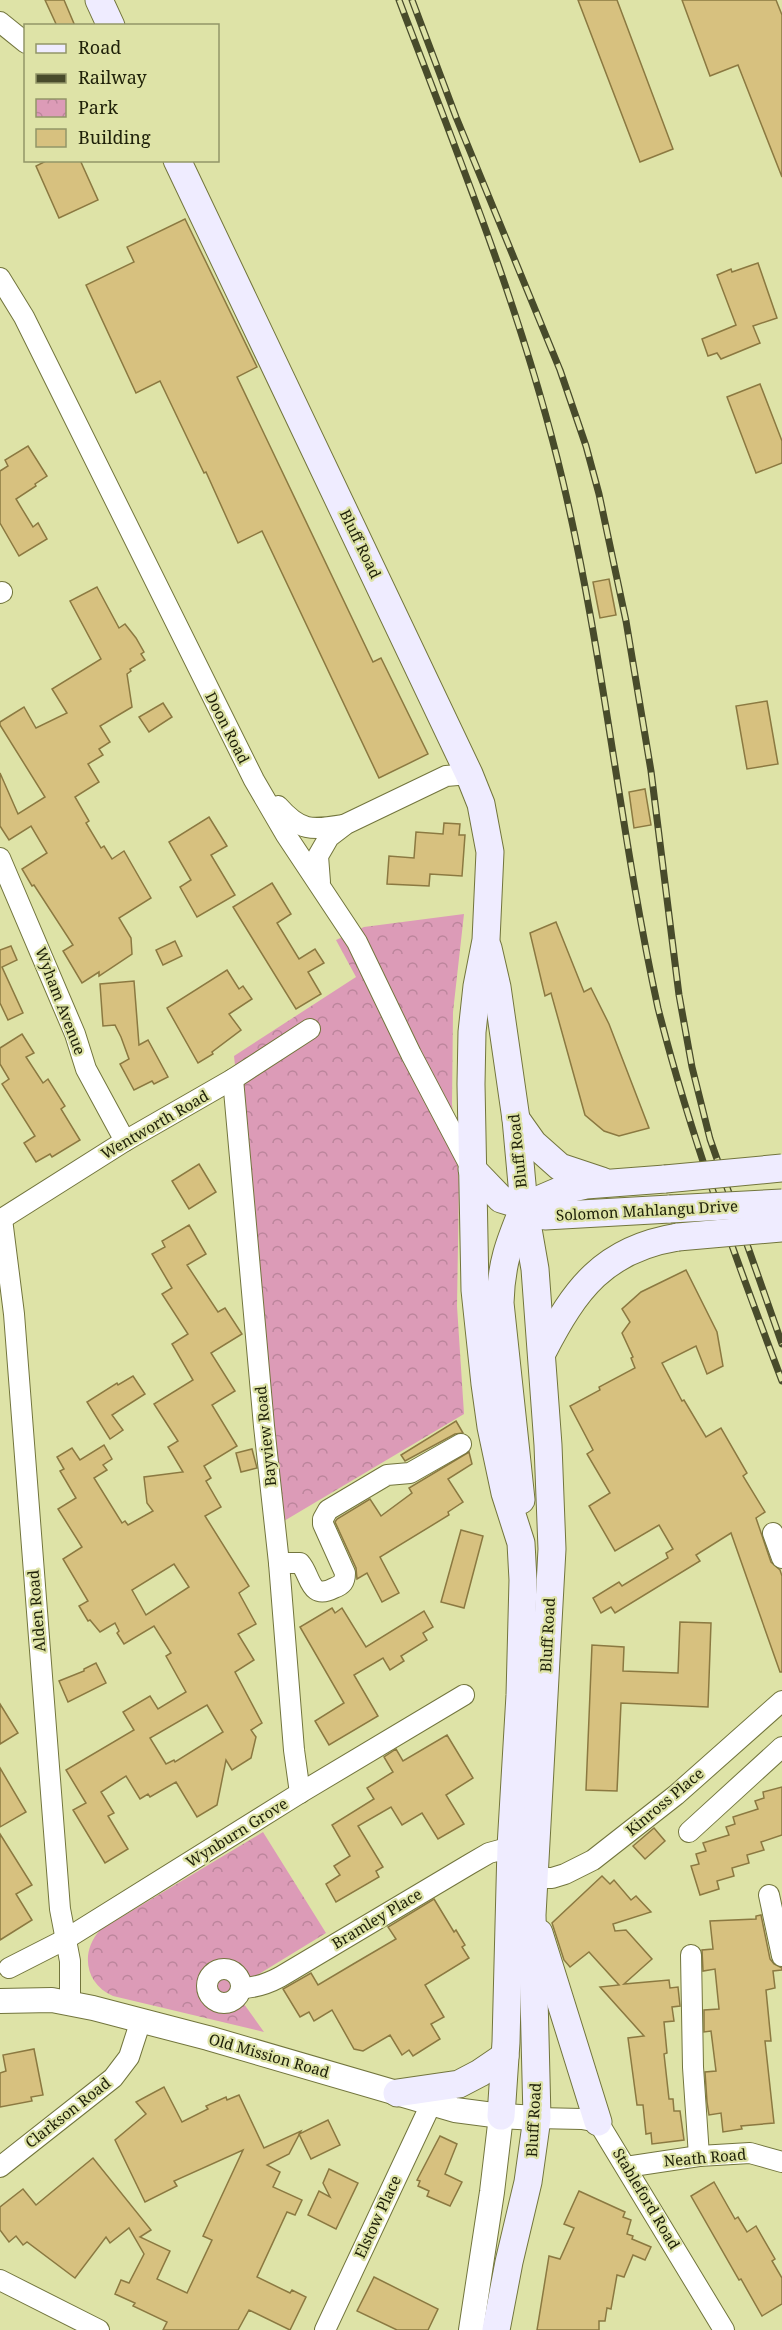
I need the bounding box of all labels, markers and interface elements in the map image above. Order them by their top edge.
legend [24,24,219,162]
text: Road [78,35,121,59]
text: Railway [78,65,148,89]
text: Park [78,95,118,119]
text: Building [78,125,151,149]
street label: Bluff Road [336,506,386,581]
street label: Doon Road [201,688,254,767]
street label: Wyham Avenue [31,944,91,1057]
street label: Wentworth Road [97,1085,212,1163]
street label: Bluff Road [503,1113,531,1189]
street label: Solomon Mahlangu Drive [555,1195,739,1225]
street label: Bayview Road [250,1385,280,1487]
street label: Alden Road [22,1569,50,1653]
street label: Bluff Road [535,1597,559,1673]
street label: Kinross Place [621,1763,707,1840]
street label: Wynburn Grove [182,1793,291,1871]
street label: Bramley Place [328,1883,425,1953]
street label: Old Mission Road [207,2028,332,2082]
street label: Clarkson Road [21,2073,114,2152]
street label: Bluff Road [521,2082,545,2158]
street label: Neath Road [663,2143,747,2171]
street label: Stableford Road [609,2144,685,2253]
street label: Elstow Place [349,2172,405,2261]

